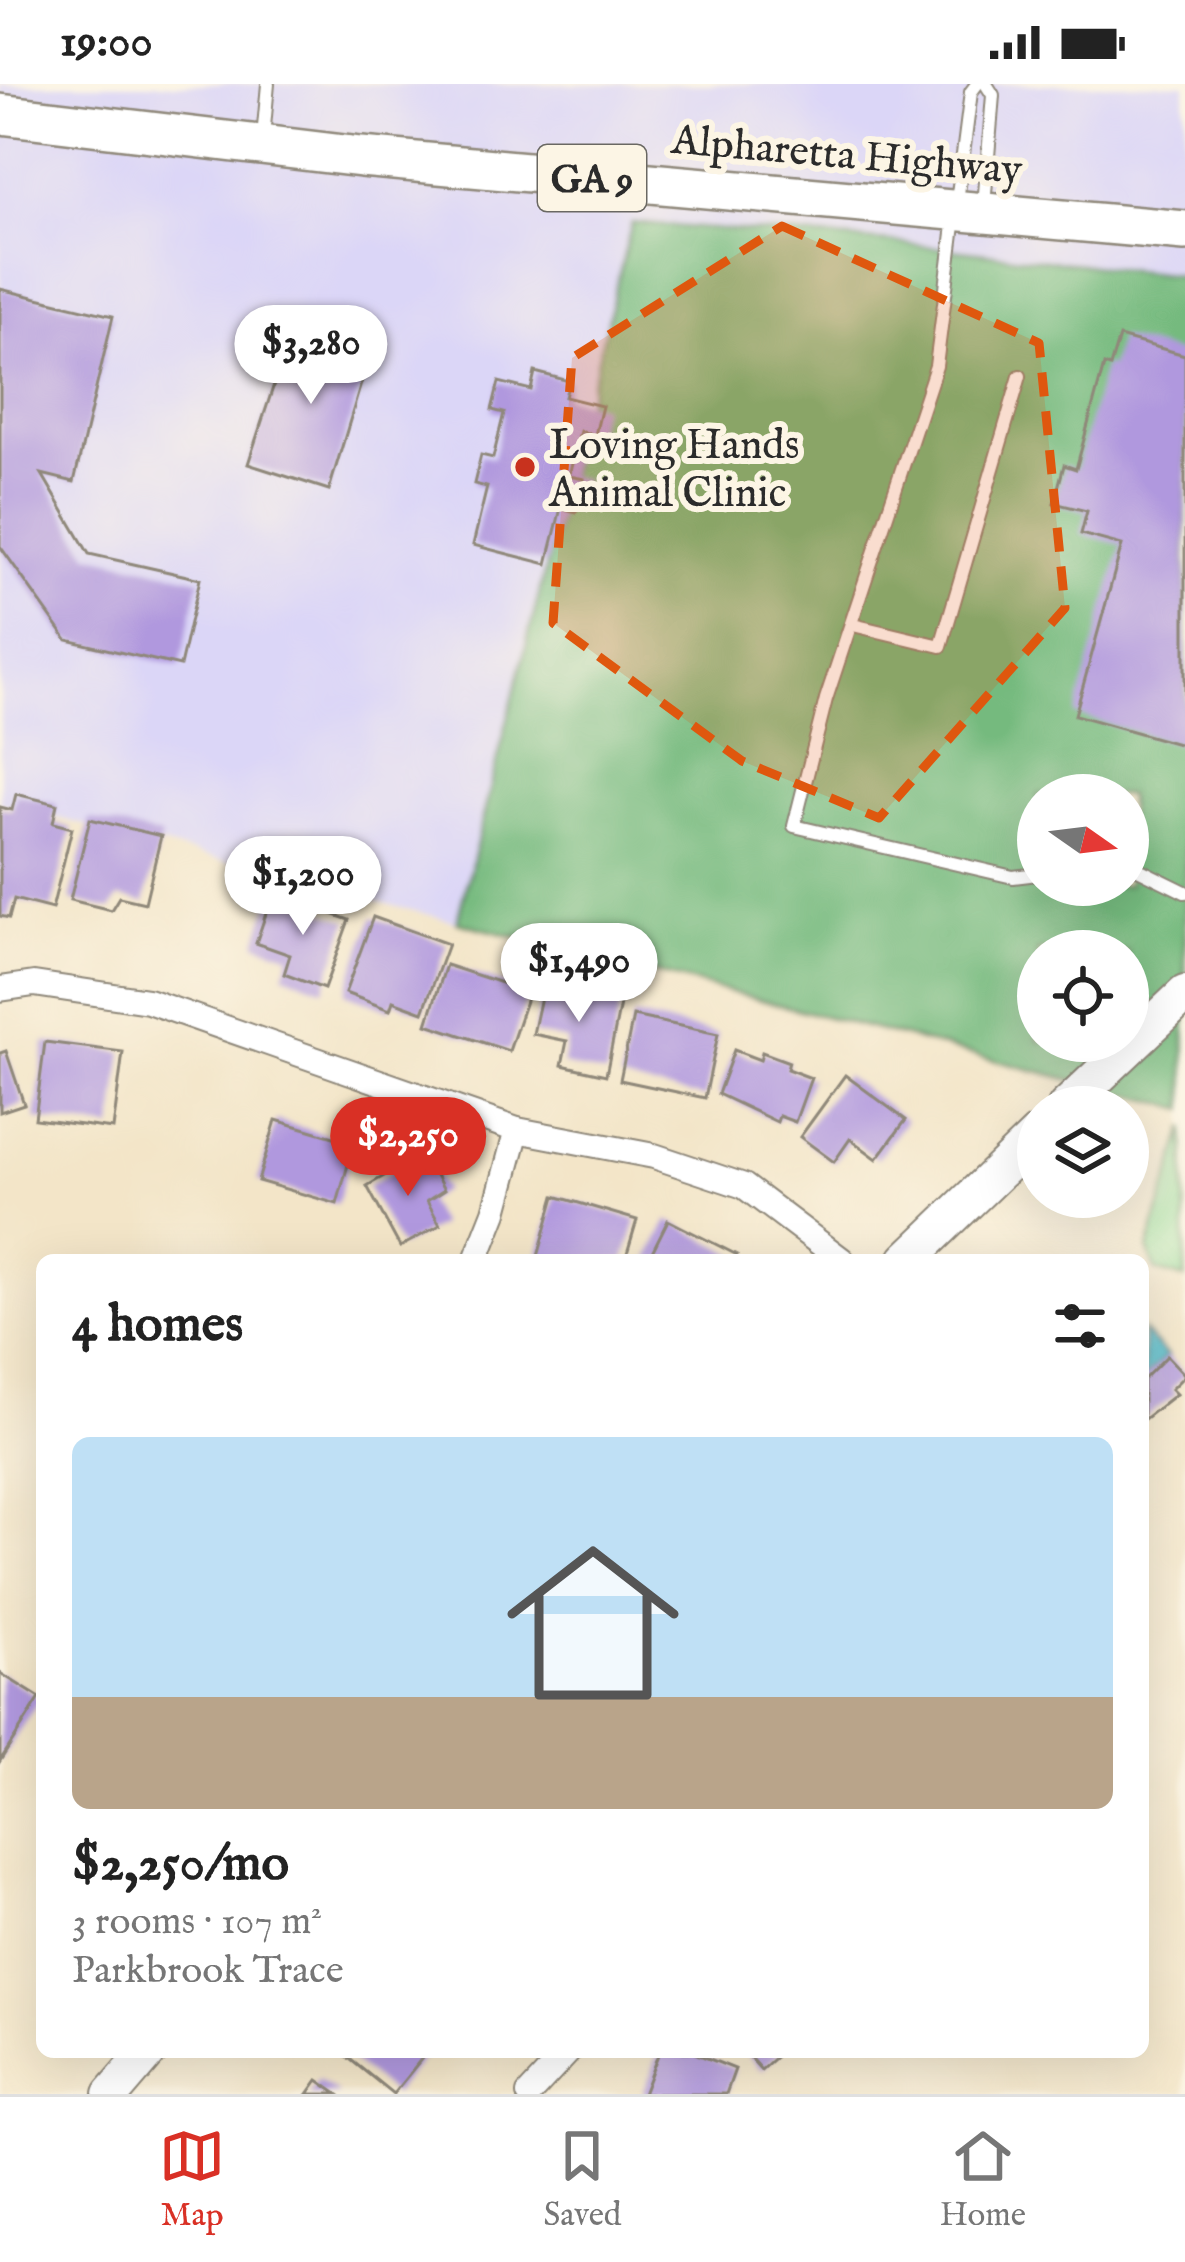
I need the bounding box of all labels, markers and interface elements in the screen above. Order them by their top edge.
text: 19:00 [60,14,152,71]
street label: Alpharetta Highway [668,115,1024,198]
road number: GA 9 [538,145,646,211]
pin: $3,280 [213,305,409,407]
text: $3,280 [261,319,361,368]
place label: Loving Hands Animal Clinic [548,420,799,521]
marker: Loving Hands Animal Clinic [512,454,538,480]
north arrow [1017,774,1149,906]
map controls [1017,774,1149,1218]
pin: $1,200 [205,836,401,938]
text: $1,200 [251,850,355,899]
pin: $1,490 [481,923,677,1025]
button: locate [1017,930,1149,1062]
text: $1,490 [528,937,630,986]
button: layers [1017,1086,1149,1218]
pin: $2,250 [310,1097,506,1199]
text: $2,250 [357,1111,459,1160]
icon: filters [1047,1293,1113,1359]
text: 4 homes [72,1294,243,1359]
icon: home [485,1515,701,1731]
text: $2,250/mo [72,1833,289,1898]
text: 3 rooms · 107 m² [72,1898,322,1947]
text: Parkbrook Trace [72,1947,344,1996]
tab: Map [159,2123,225,2237]
tab: Saved [543,2123,621,2237]
tab: Home [940,2123,1026,2237]

